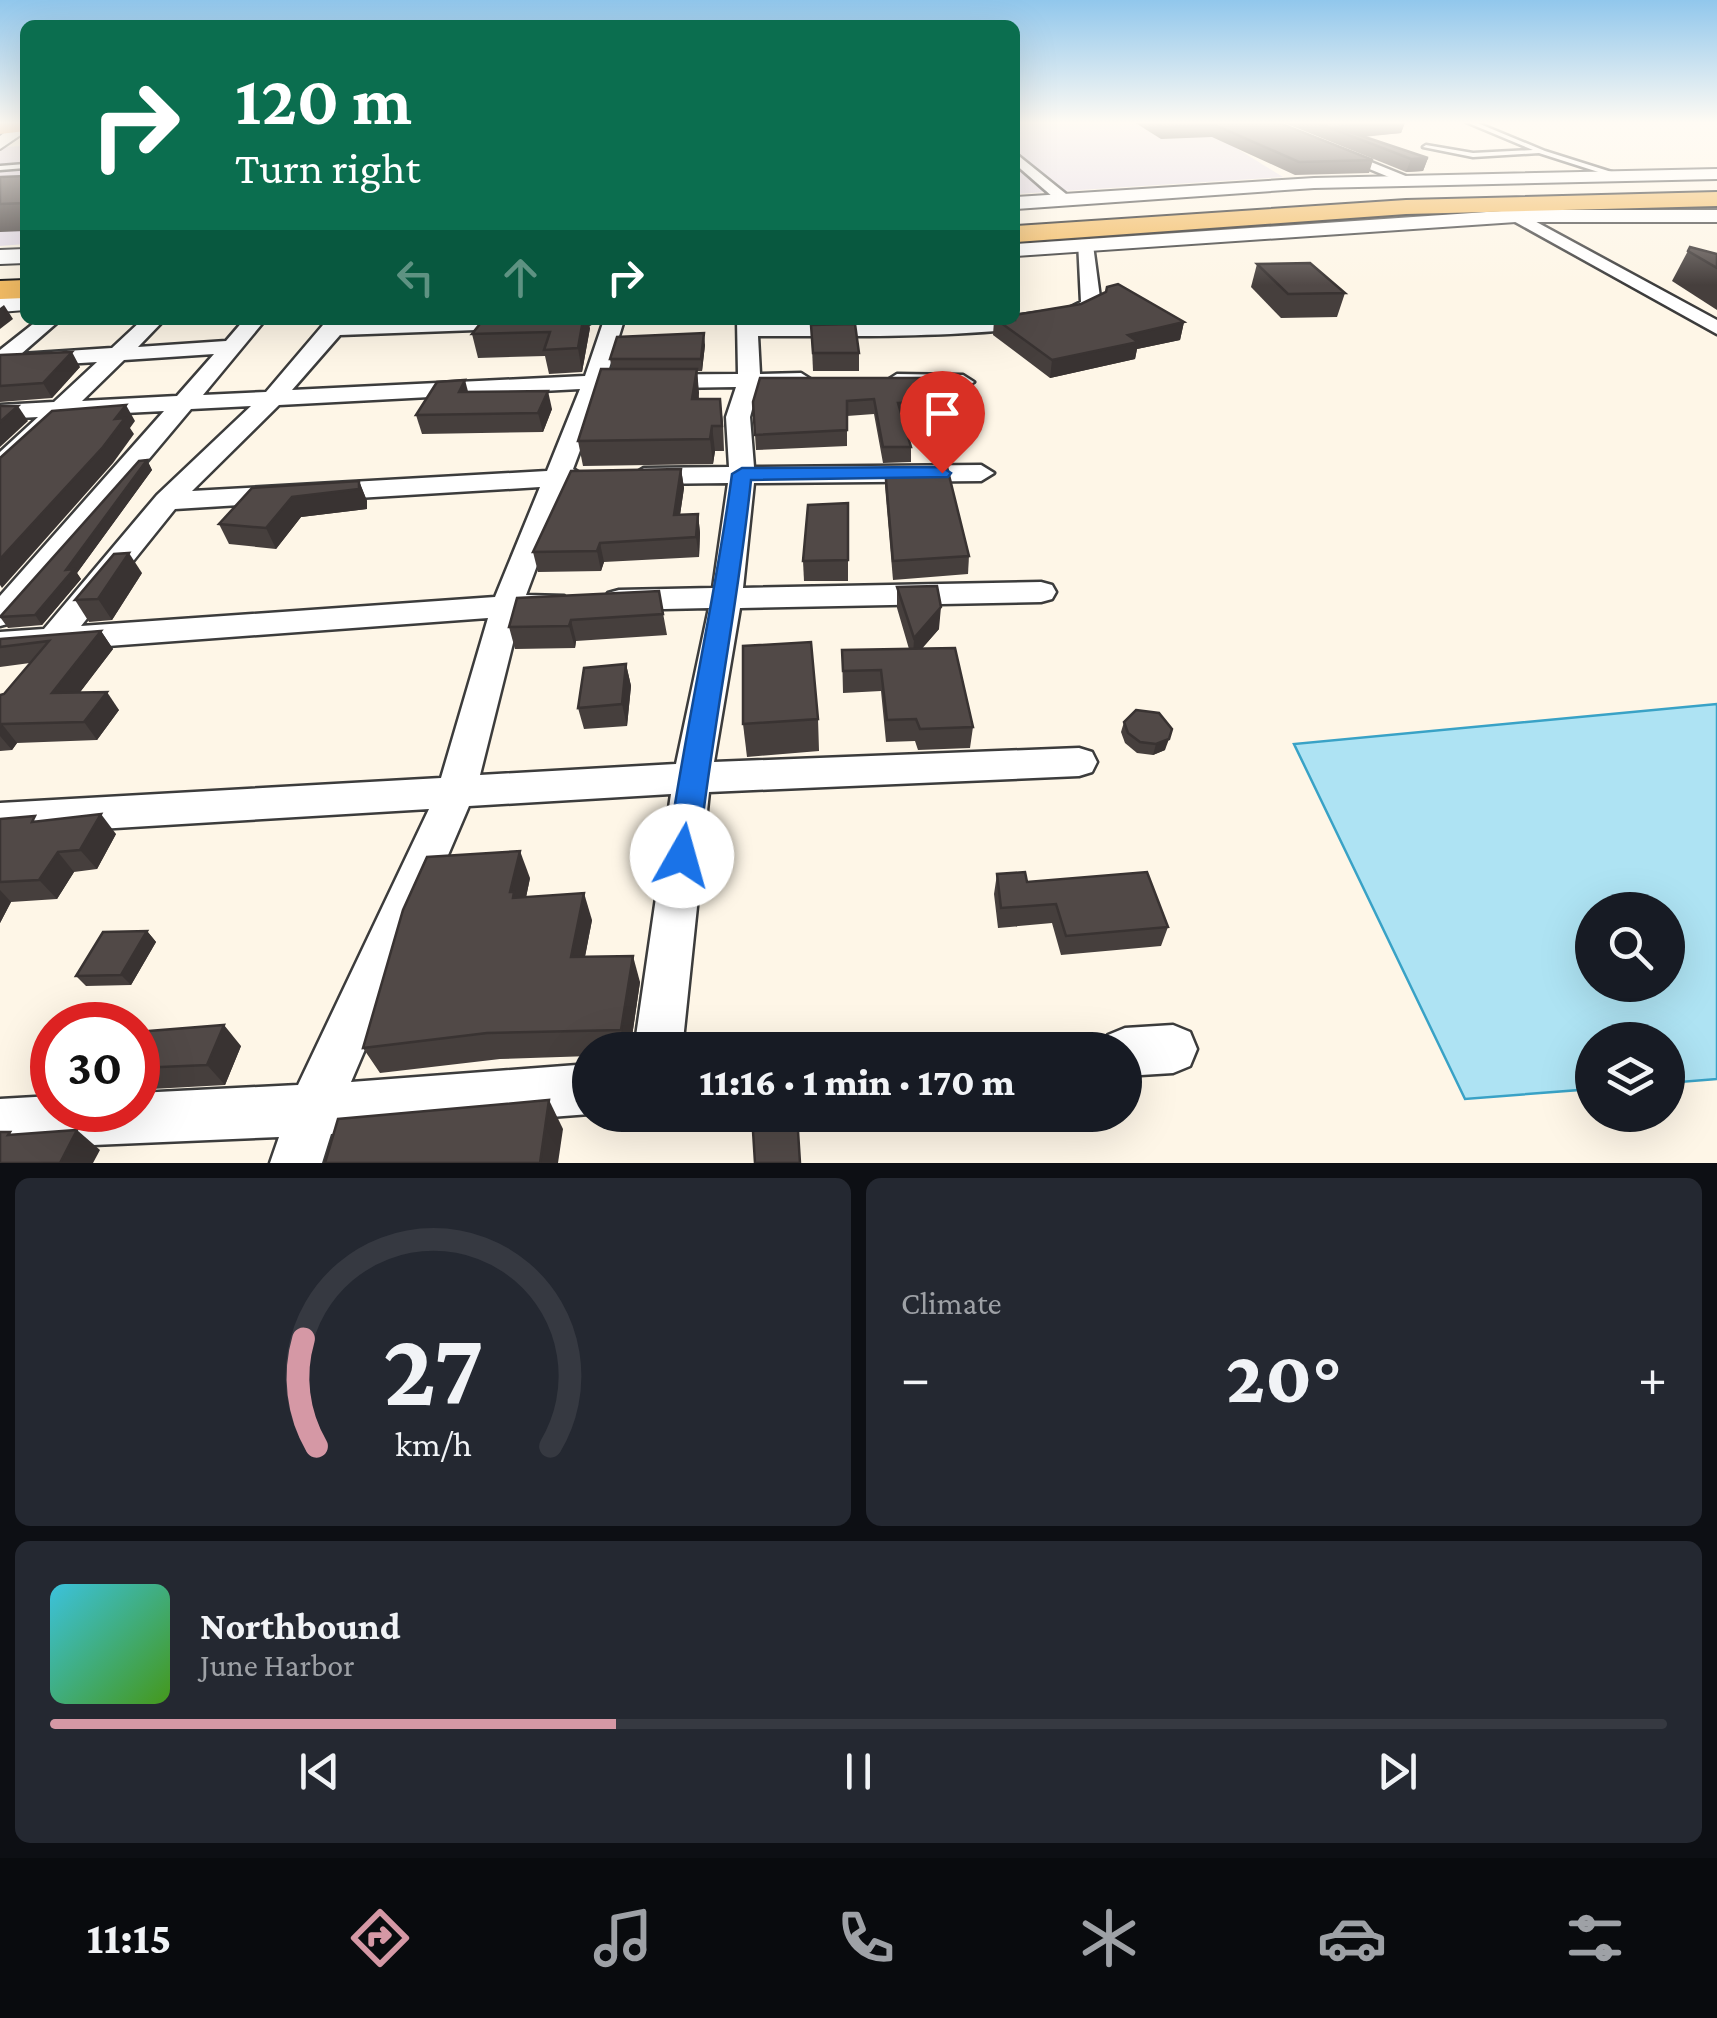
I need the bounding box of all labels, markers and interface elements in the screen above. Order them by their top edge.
icon: right [70,60,200,190]
text: 120 m [235,61,412,139]
text: Turn right [235,143,420,193]
icon: left [388,250,443,305]
icon: ahead [493,250,548,305]
icon: right [598,250,653,305]
pin [900,371,985,474]
icon: arrive [915,386,970,441]
position arrow [630,804,734,908]
map controls [1575,892,1685,1132]
button: search [1575,892,1685,1002]
speed limit sign: 30 [30,1002,160,1132]
button: layers [1575,1022,1685,1132]
text: 11:16 · 1 min · 170 m [699,1061,1015,1103]
text: Climate [901,1285,1002,1321]
text: 27 [383,1311,483,1426]
text: 20° [1226,1335,1342,1418]
text: − [901,1347,930,1408]
text: + [1638,1347,1667,1408]
text: km/h [394,1424,472,1464]
text: Northbound [200,1605,401,1647]
text: June Harbor [200,1647,355,1683]
icon: previous [292,1744,347,1799]
icon: pause [831,1744,886,1799]
icon: next [1370,1744,1425,1799]
icon: directions [345,1903,415,1973]
icon: music [588,1903,658,1973]
icon: phone [831,1903,901,1973]
icon: climate [1074,1903,1144,1973]
icon: car [1317,1903,1387,1973]
icon: filters [1560,1903,1630,1973]
text: 11:15 [87,1913,172,1963]

